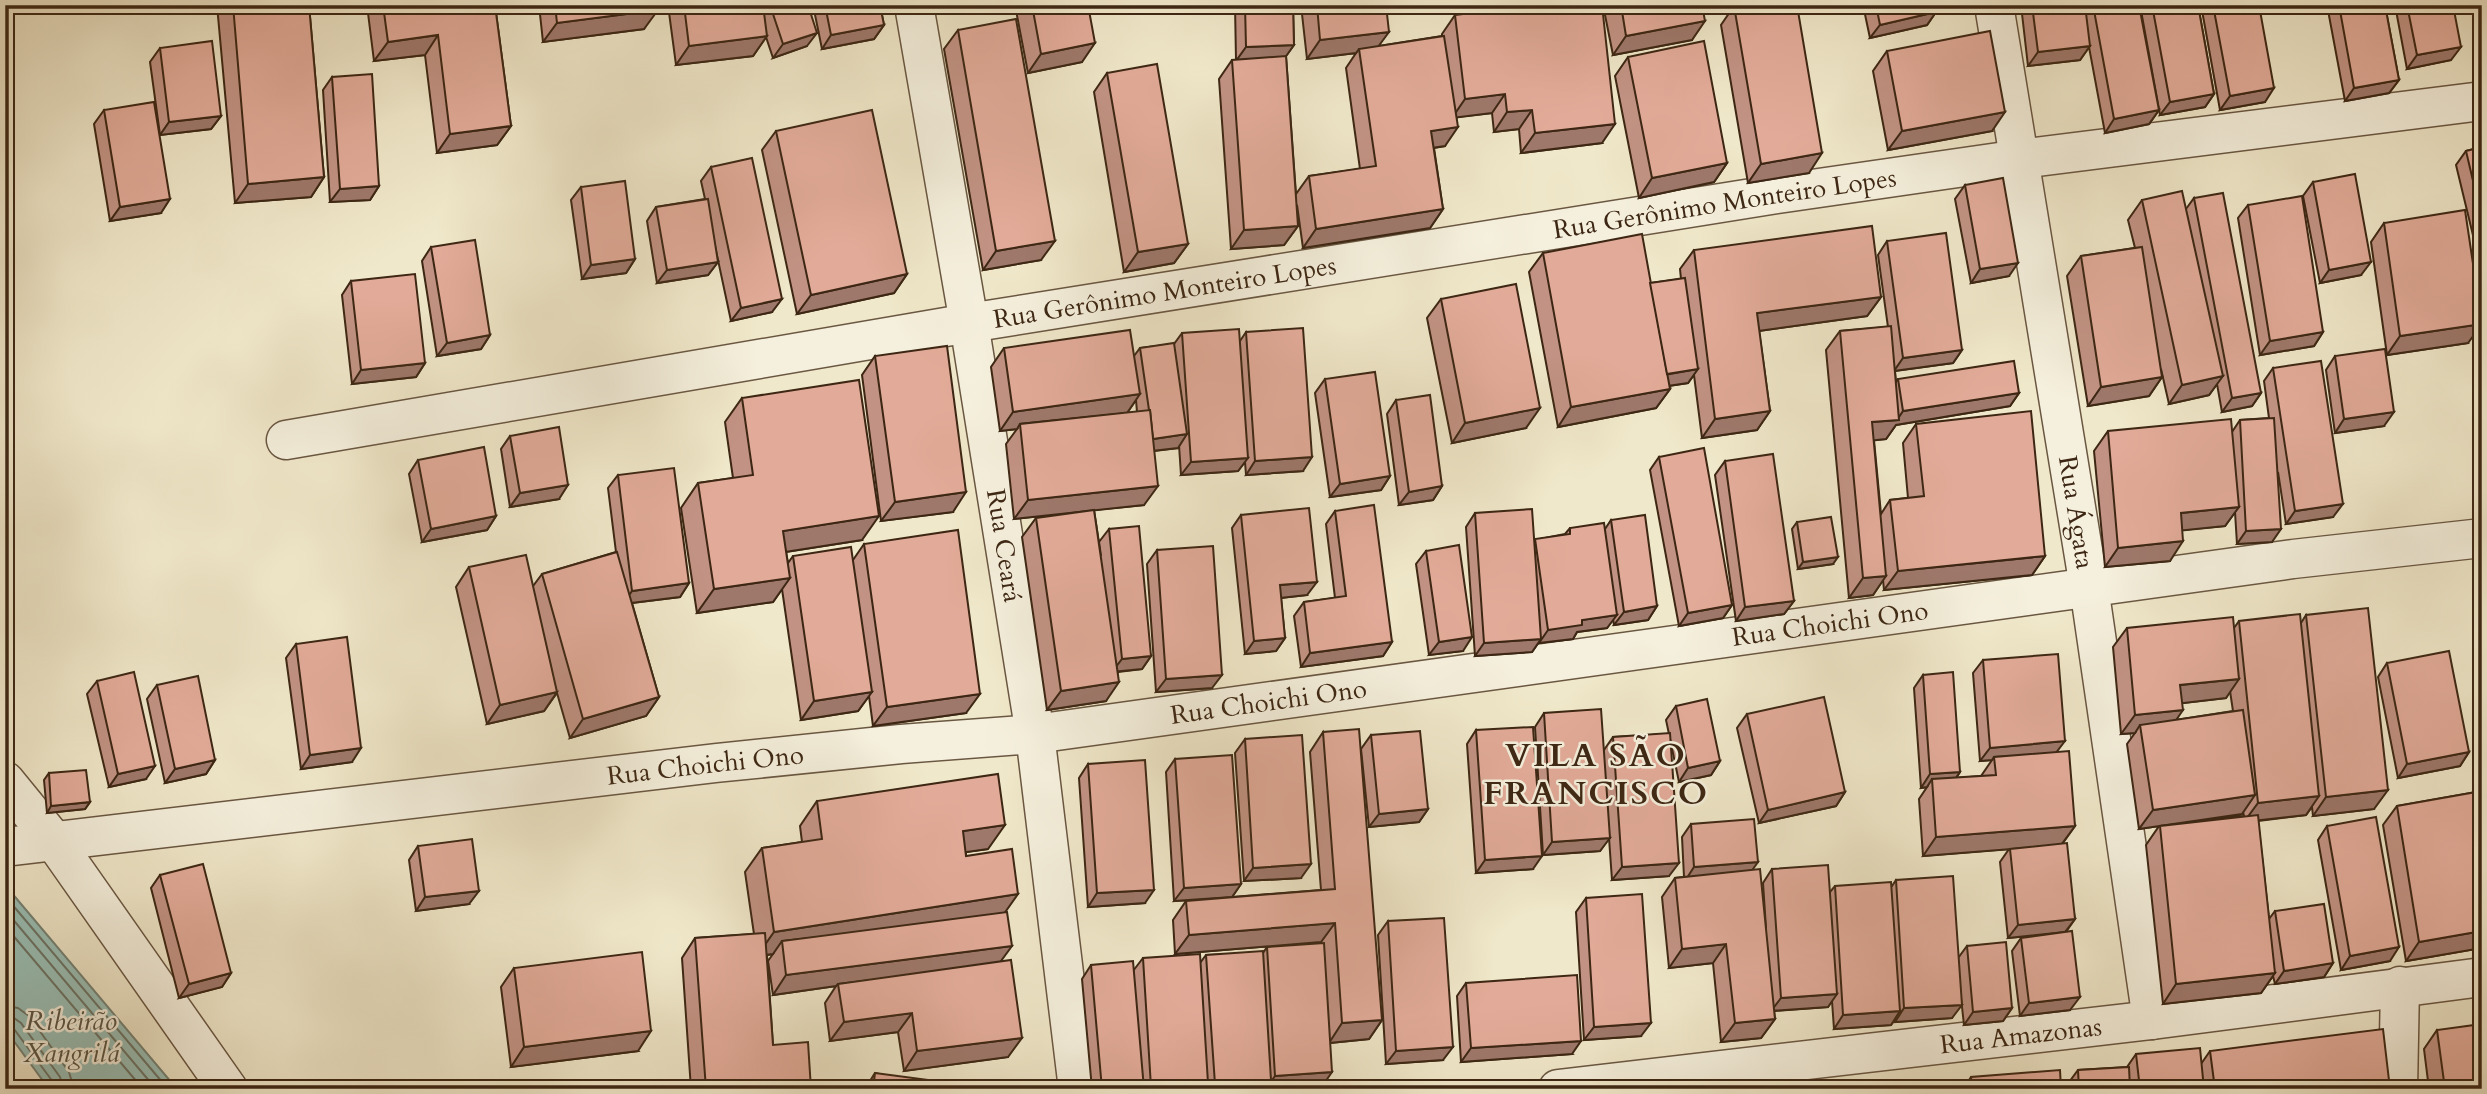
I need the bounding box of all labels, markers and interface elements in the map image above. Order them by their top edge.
street label: Rua Gerônimo Monteiro Lopes [1550,160,1899,247]
street label: Rua Gerônimo Monteiro Lopes [990,247,1339,336]
street label: Rua Ágata [2050,453,2103,572]
street label: Rua Ceará [978,486,1031,605]
street label: Rua Choichi Ono [1730,592,1930,654]
street label: Rua Choichi Ono [1168,671,1369,732]
district label: VILA SÃO FRANCISCO [1483,733,1709,816]
street label: Rua Choichi Ono [605,737,805,793]
water label: Ribeirão Xangrilá [23,1002,121,1072]
street label: Rua Amazonas [1938,1008,2104,1062]

